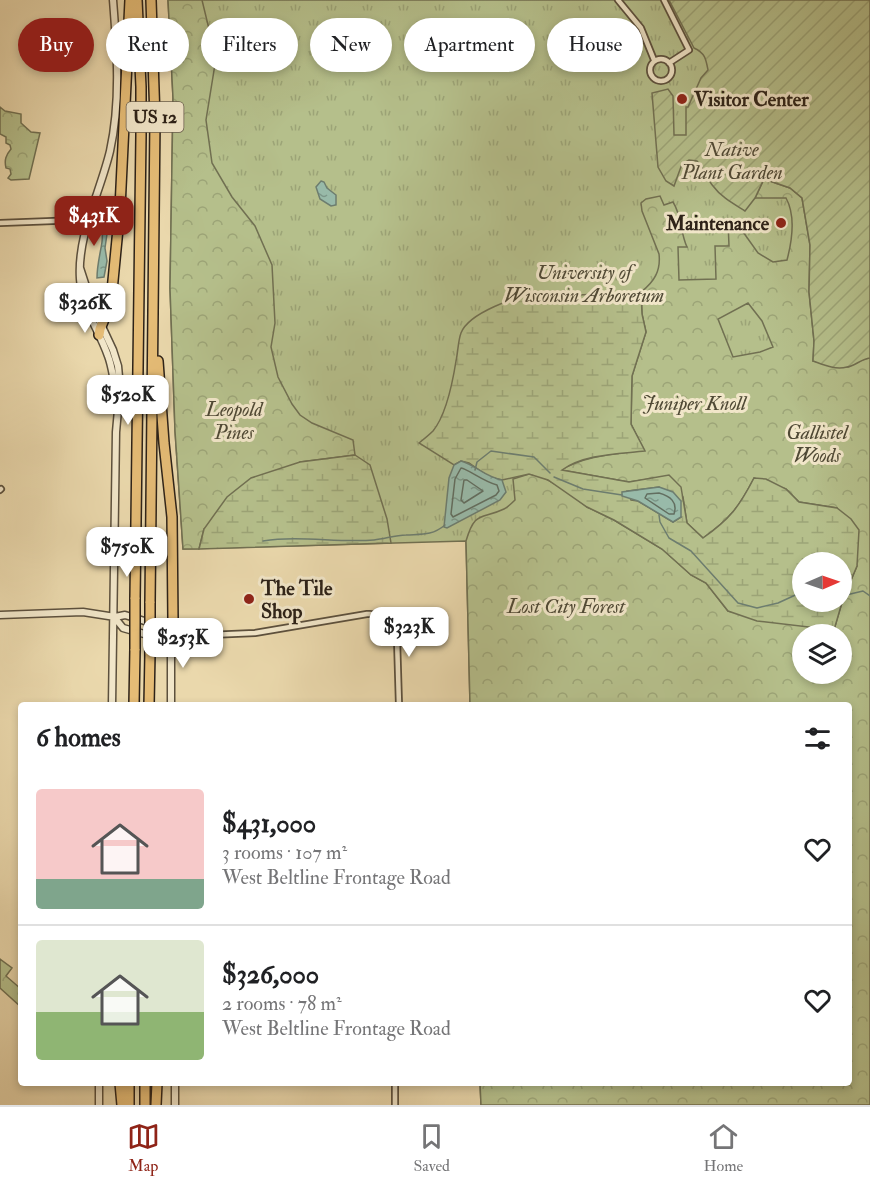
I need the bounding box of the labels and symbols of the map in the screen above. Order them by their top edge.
place label: Visitor Center [693,87,809,112]
marker: Visitor Center [675,92,689,106]
road number: US 12 [126,102,184,132]
park label: Native Plant Garden [680,137,783,185]
pin: $431K [52,196,136,247]
place label: Maintenance [665,211,770,236]
marker: Maintenance [774,216,788,230]
park label: University of Wisconsin Arboretum [504,260,664,308]
pin: $326K [43,283,127,334]
pin: $520K [86,375,170,426]
park label: Juniper Knoll [642,391,748,416]
park label: Leopold Pines [204,397,264,445]
park label: Gallistel Woods [786,420,850,468]
pin: $750K [85,527,169,578]
north arrow [792,552,852,612]
place label: The Tile Shop [260,576,333,625]
marker: The Tile Shop [242,592,256,606]
park label: Lost City Forest [506,594,626,619]
pin: $323K [367,607,451,658]
pin: $253K [141,618,225,669]

